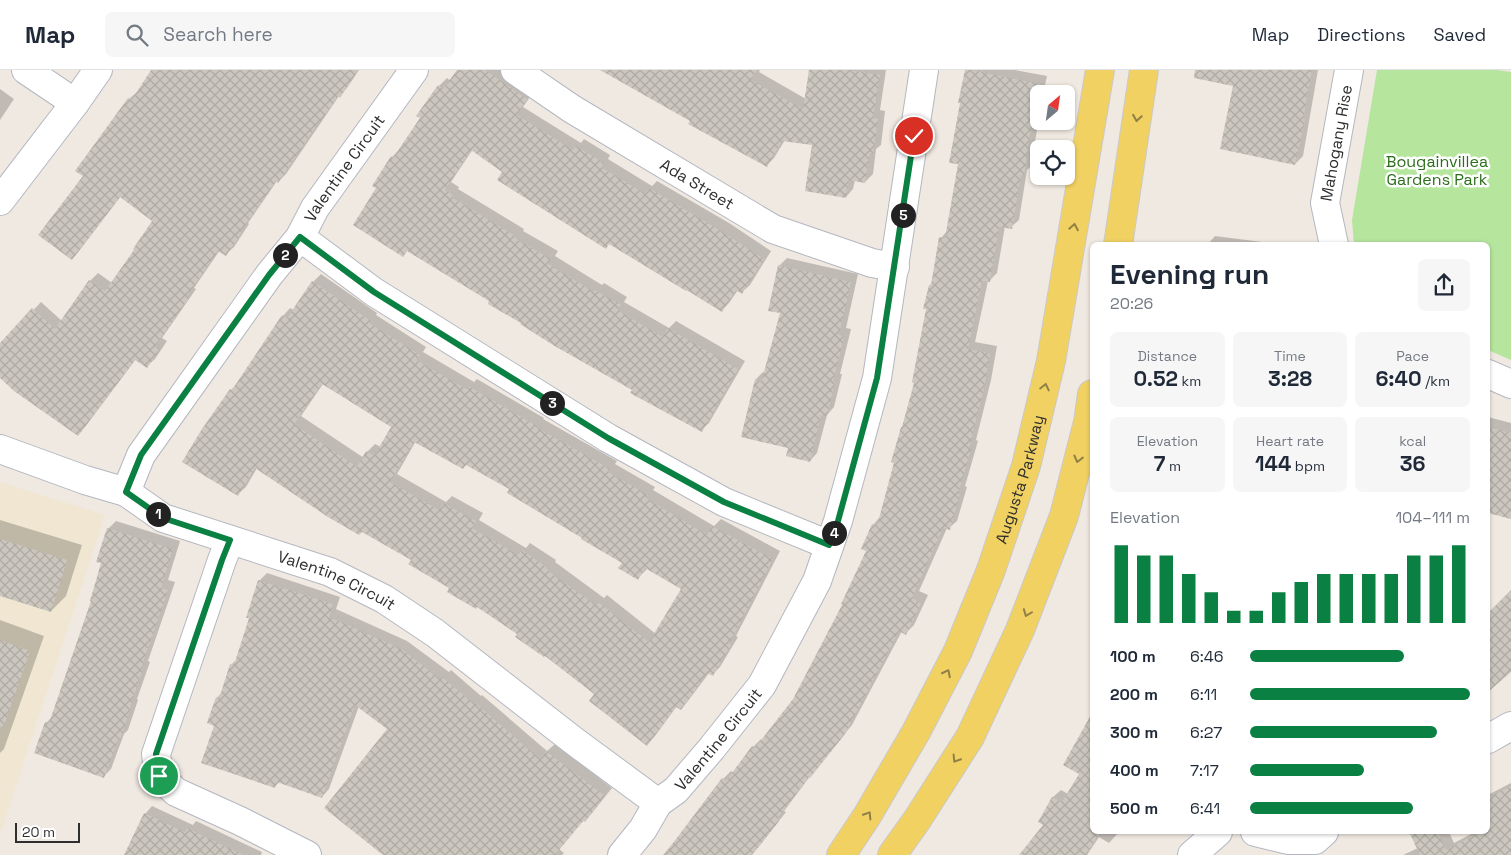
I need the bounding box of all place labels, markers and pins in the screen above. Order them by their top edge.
pin [893,115,935,157]
pin: 5 [890,202,916,228]
pin: 2 [272,242,298,268]
pin: 3 [540,390,564,416]
pin: 1 [146,502,170,526]
pin: 4 [822,520,846,546]
pin [138,755,180,797]

